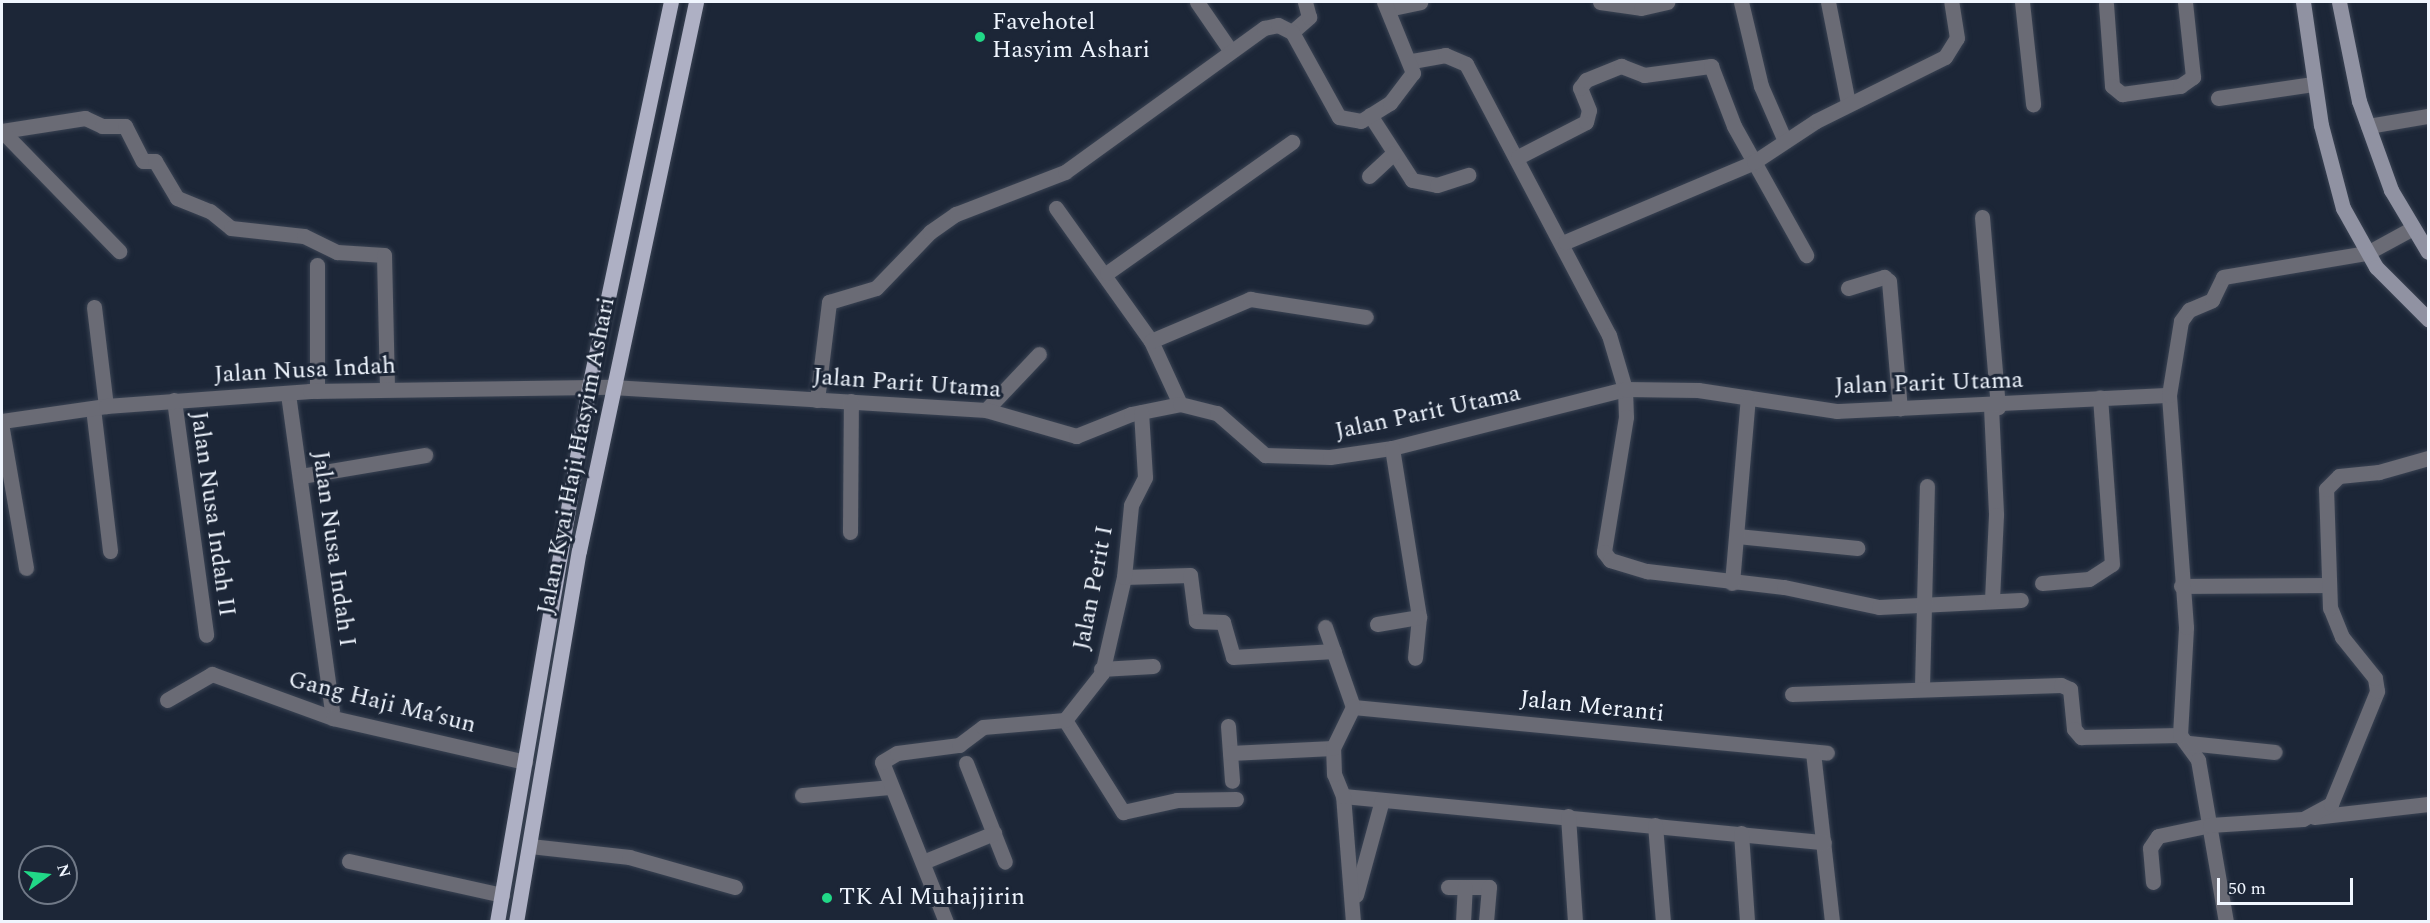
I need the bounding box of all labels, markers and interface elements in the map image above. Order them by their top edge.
place label: Favehotel Hasyim Ashari [992,9,1150,65]
marker: Favehotel Hasyim Ashari [973,30,987,44]
street label: Jalan Kyai Haji Hasyim Ashari [532,295,622,617]
street label: Jalan Nusa Indah [213,352,397,390]
street label: Jalan Parit Utama [812,363,1002,405]
street label: Jalan Parit Utama [1834,366,2024,402]
street label: Jalan Parit Utama [1333,379,1523,447]
street label: Jalan Nusa Indah II [183,410,241,618]
street label: Jalan Nusa Indah I [305,449,361,649]
street label: Jalan Perit I [1068,523,1120,653]
street label: Gang Haji Ma’sun [285,666,479,740]
street label: Jalan Meranti [1518,685,1666,729]
north arrow [18,845,78,905]
text: N [50,861,77,880]
scale bar [2220,866,2356,904]
text: 50 m [2228,875,2266,902]
place label: TK Al Muhajjirin [839,884,1025,912]
marker: TK Al Muhajjirin [820,891,834,905]

